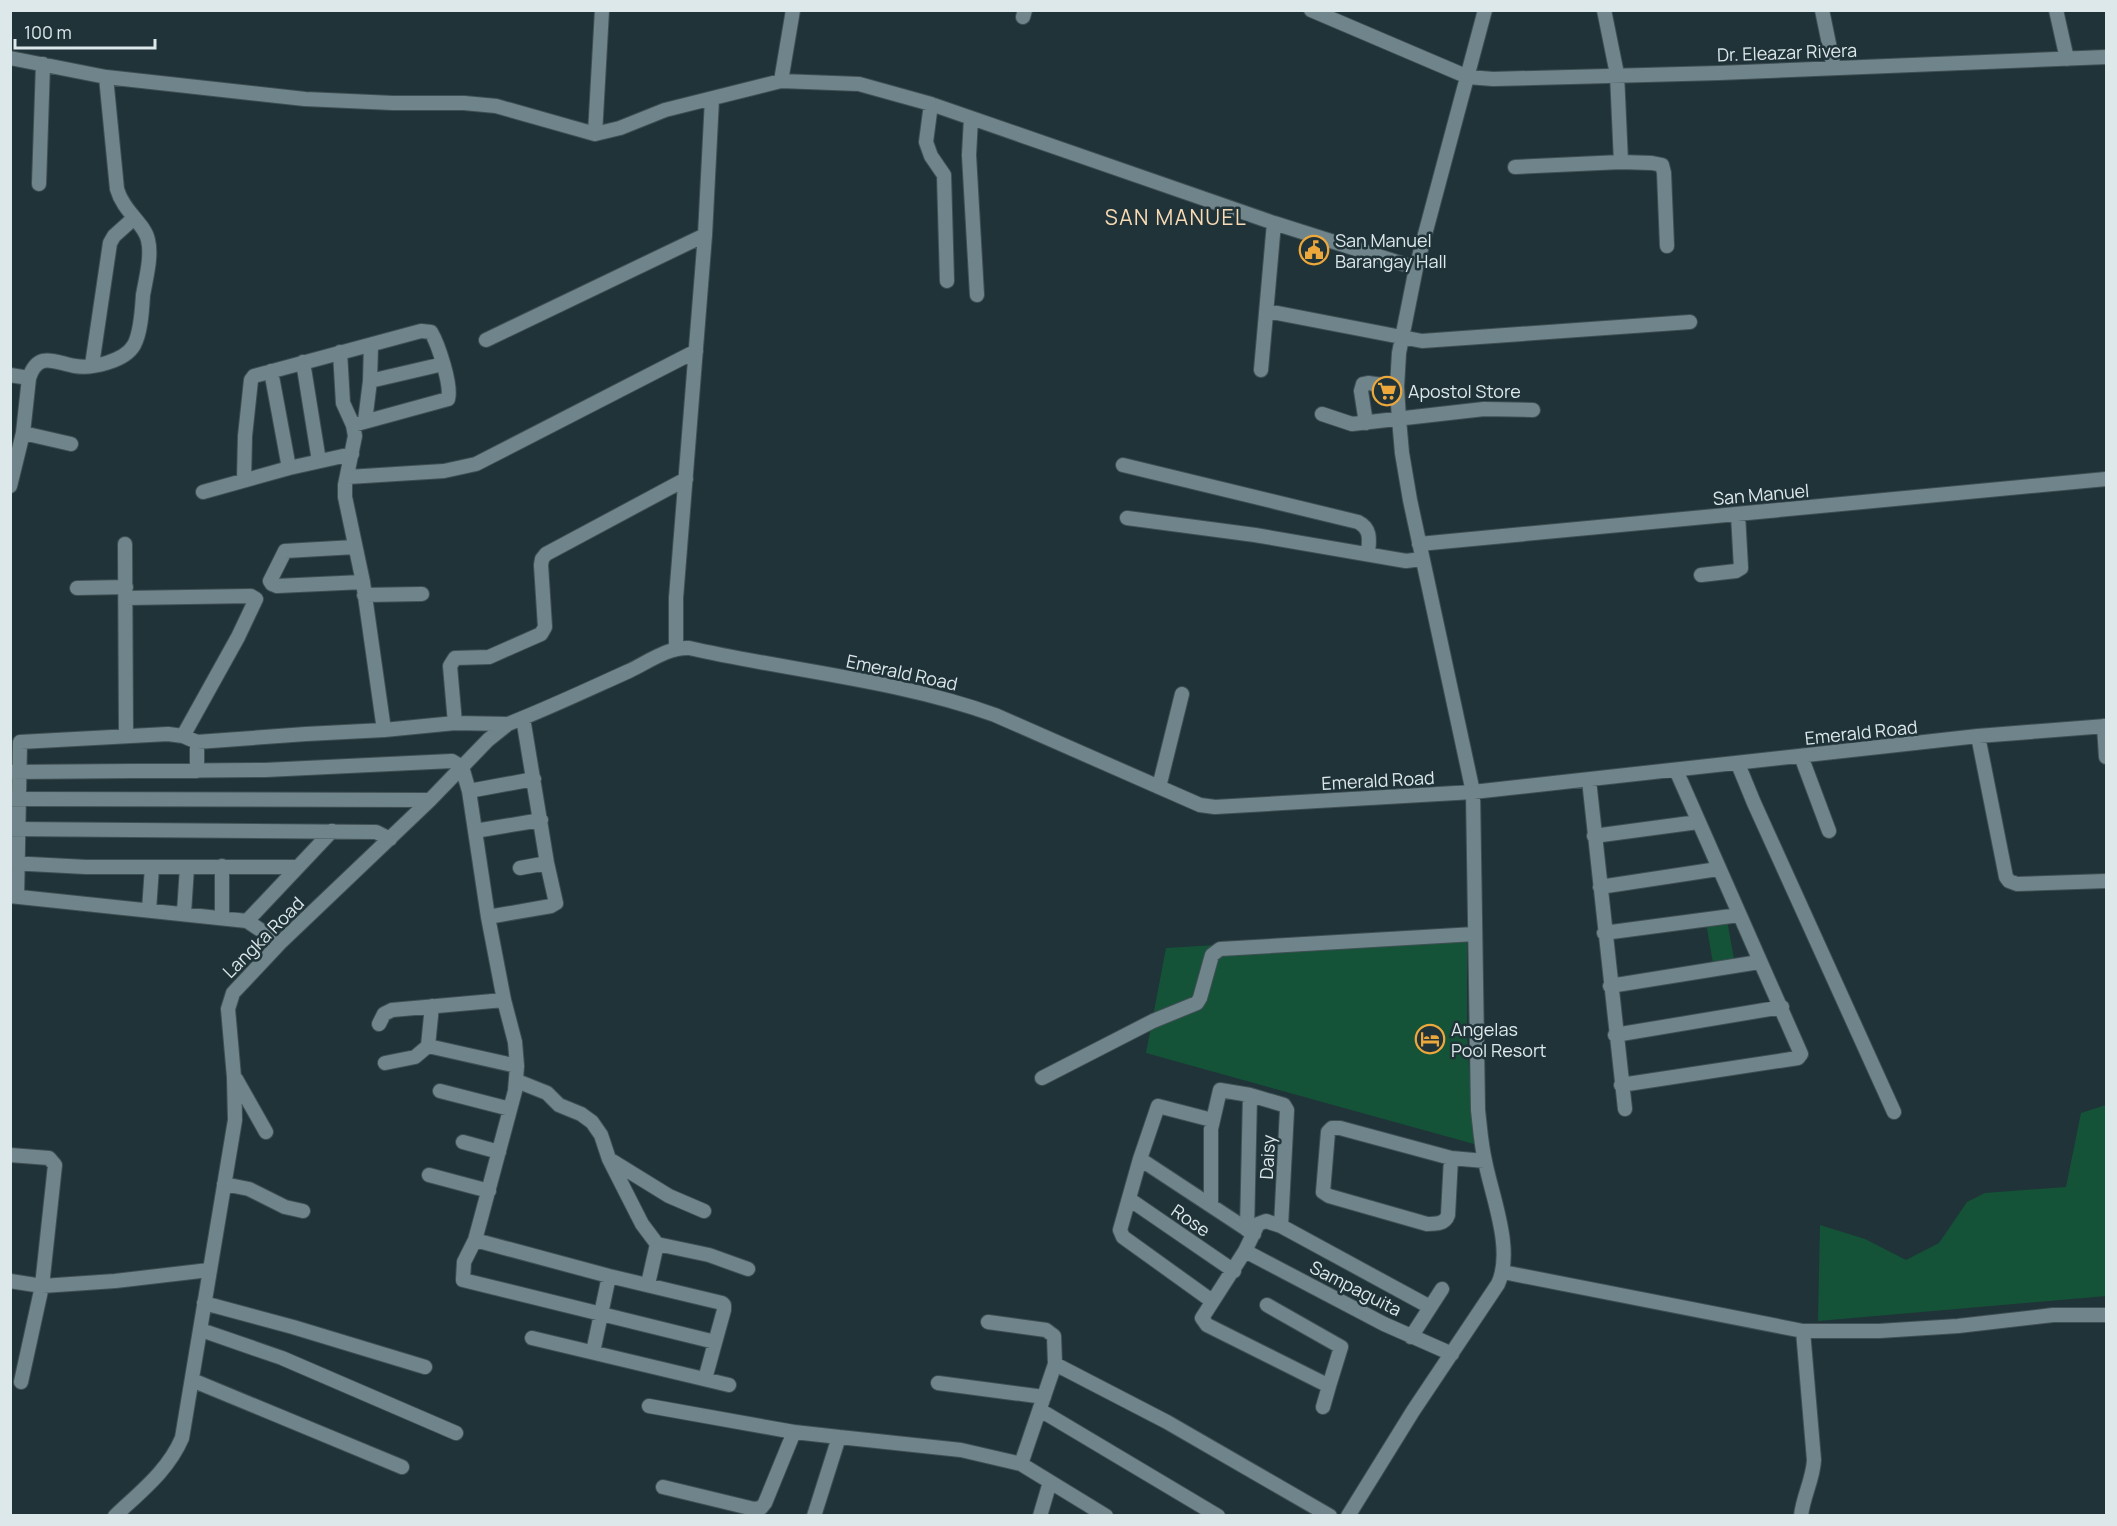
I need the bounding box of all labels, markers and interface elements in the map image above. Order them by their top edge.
scale bar [15,12,154,50]
text: 100 m [24,20,72,44]
street label: Dr. Eleazar Rivera [1717,38,1857,66]
district label: SAN MANUEL [1105,203,1247,231]
place label: San Manuel Barangay Hall [1335,228,1447,273]
public building icon: San Manuel Barangay Hall [1298,234,1330,266]
supermarket icon: Apostol Store [1371,375,1403,407]
place label: Apostol Store [1408,379,1521,403]
street label: San Manuel [1712,478,1810,510]
street label: Emerald Road [844,648,960,696]
street label: Emerald Road [1803,714,1919,750]
street label: Emerald Road [1321,765,1435,795]
street label: Langka Road [217,891,309,983]
place label: Angelas Pool Resort [1451,1017,1547,1062]
hotel icon: Angelas Pool Resort [1414,1023,1446,1055]
street label: Daisy [1254,1133,1280,1180]
street label: Rose [1167,1198,1215,1242]
street label: Sampaguita [1306,1255,1406,1321]

